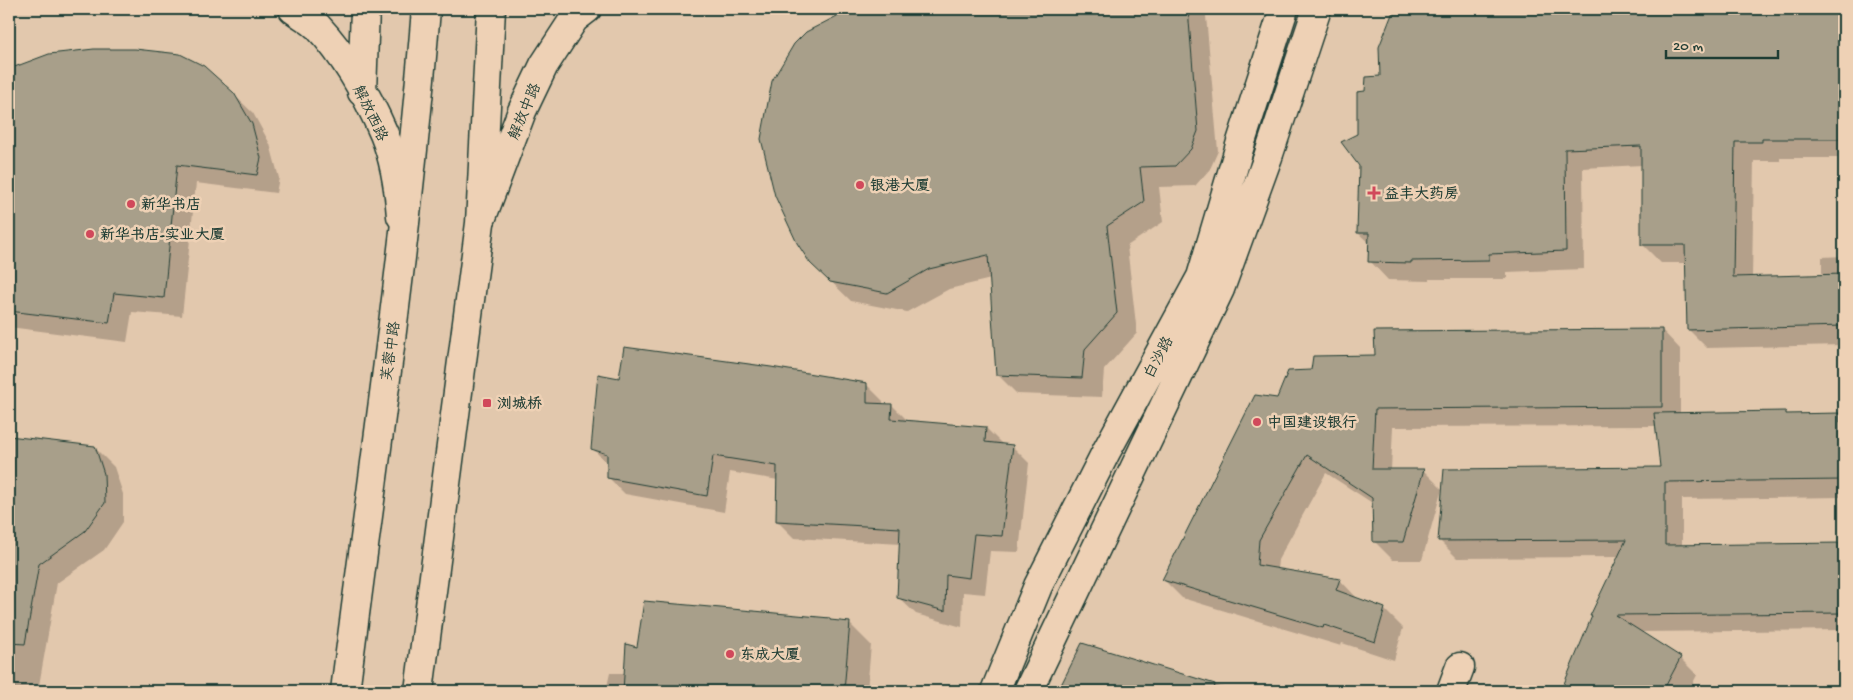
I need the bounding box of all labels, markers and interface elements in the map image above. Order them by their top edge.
scale bar [1666,28,1778,60]
text: 20 m [1673,38,1703,56]
street label: 解放中路 [506,81,546,143]
street label: 解放西路 [348,83,390,145]
place label: 银港大厦 [870,178,930,196]
marker: 银港大厦 [854,179,866,191]
place label: 益丰大药房 [1384,186,1459,204]
marker: 益丰大药房 [1368,187,1380,199]
place label: 新华书店 [141,197,201,215]
marker: 新华书店 [125,198,137,210]
place label: 新华书店-实业大厦 [100,227,225,245]
marker: 新华书店-实业大厦 [84,228,96,240]
street label: 芙蓉中路 [379,320,405,382]
street label: 白沙路 [1141,334,1178,382]
place label: 浏城桥 [497,395,542,414]
marker: 浏城桥 [481,397,493,409]
place label: 中国建设银行 [1267,415,1357,433]
marker: 中国建设银行 [1251,416,1263,428]
place label: 东成大厦 [740,647,800,665]
marker: 东成大厦 [724,648,736,660]

